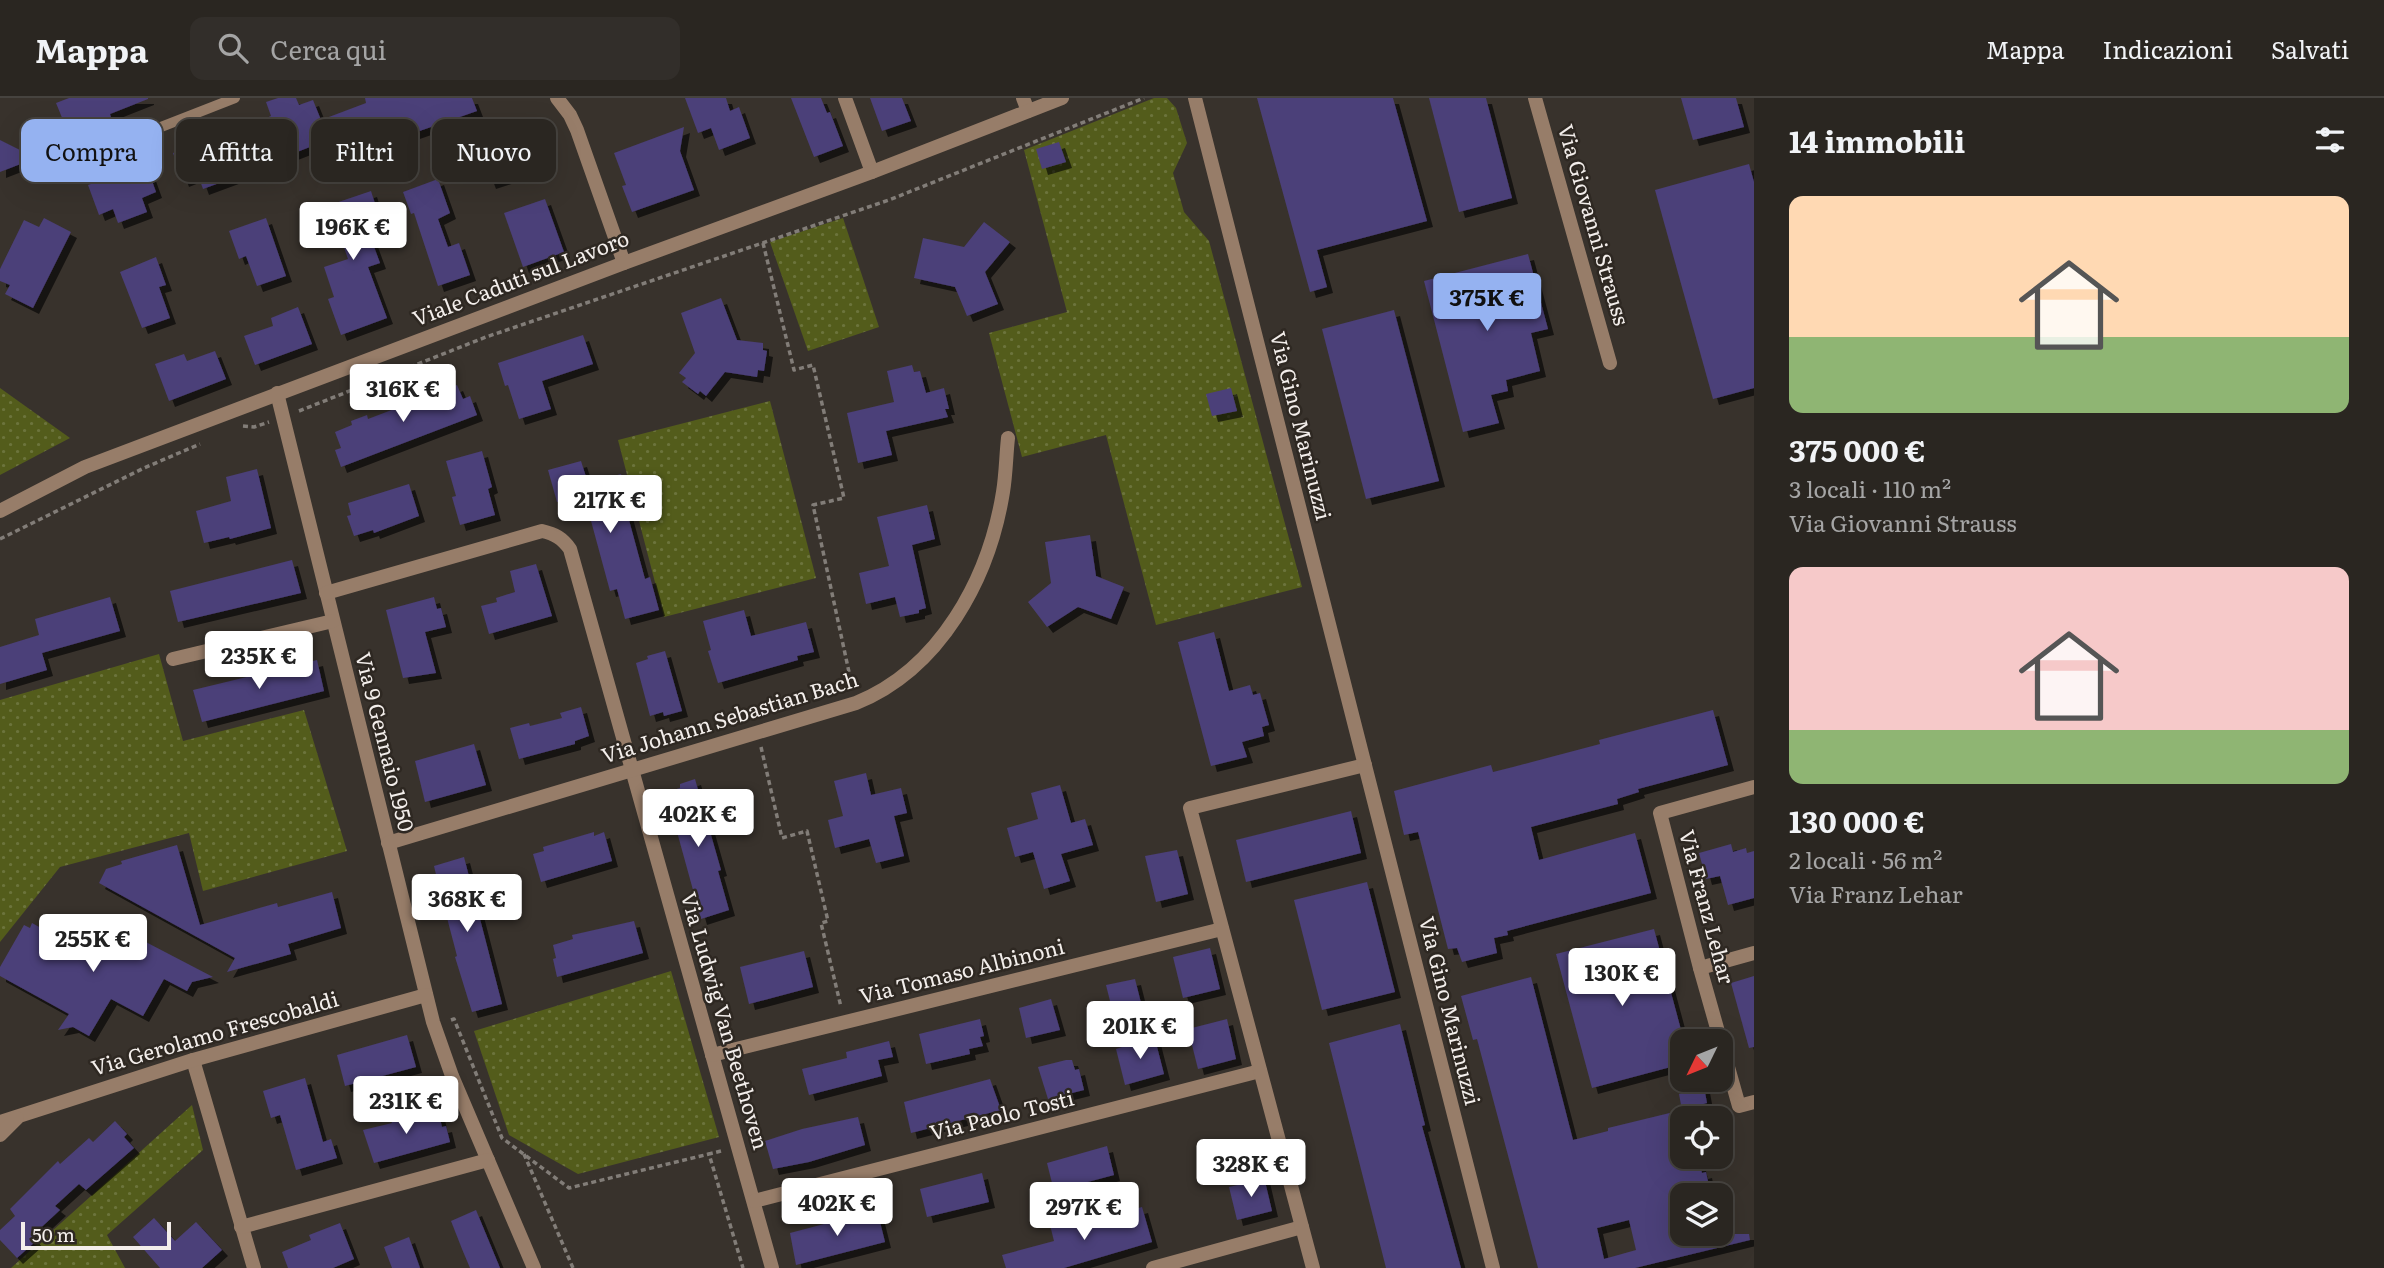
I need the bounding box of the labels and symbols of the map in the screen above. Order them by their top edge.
street label: Via Giovanni Strauss [1552,120,1639,329]
pin: 196K € [296,202,410,262]
street label: Viale Caduti sul Lavoro [407,221,633,332]
pin: 375K € [1430,274,1544,333]
street label: Via Gino Marinuzzi [1264,328,1341,523]
pin: 316K € [346,364,460,424]
pin: 217K € [553,476,667,535]
pin: 235K € [202,632,316,691]
street label: Via 9 Gennaio 1950 [349,648,424,834]
street label: Via Johann Sebastian Bach [597,662,862,770]
pin: 402K € [641,790,755,849]
street label: Via Franz Lehar [1673,826,1744,987]
pin: 368K € [410,874,524,934]
street label: Via Ludwig Van Beethoven [675,888,778,1153]
street label: Via Gino Marinuzzi [1413,913,1490,1108]
pin: 255K € [36,914,150,974]
street label: Via Tomaso Albinoni [856,929,1067,1010]
pin: 130K € [1565,948,1679,1008]
street label: Via Gerolamo Frescobaldi [87,981,342,1082]
pin: 201K € [1083,1002,1197,1061]
north arrow [1670,1029,1732,1092]
pin: 231K € [349,1076,463,1136]
street label: Via Paolo Tosti [926,1081,1077,1146]
pin: 328K € [1194,1140,1308,1199]
pin: 402K € [780,1178,894,1238]
pin: 297K € [1027,1182,1141,1242]
scale bar [21,1219,172,1251]

